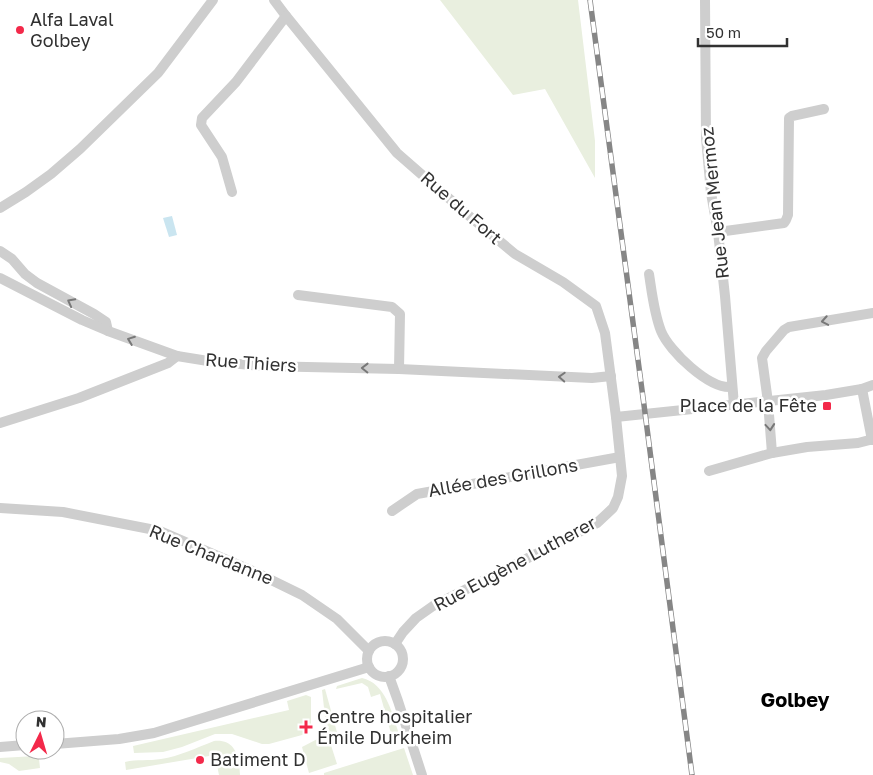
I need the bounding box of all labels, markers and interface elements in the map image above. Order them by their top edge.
place label: Alfa Laval Golbey [30,8,114,51]
scale bar [698,15,787,47]
text: 50 m [706,23,741,41]
marker: Alfa Laval Golbey [14,24,26,36]
street label: Rue Jean Mermoz [695,126,733,280]
street label: Rue du Fort [417,166,507,248]
one-way arrow [68,298,77,308]
one-way arrow [821,315,829,325]
one-way arrow [127,336,136,346]
street label: Rue Thiers [205,348,298,376]
one-way arrow [361,363,368,373]
one-way arrow [558,371,566,382]
place label: Place de la Fête [679,394,817,416]
marker: Place de la Fête [821,400,833,412]
one-way arrow [764,424,775,432]
street label: Allée des Grillons [426,453,579,501]
street label: Rue Eugène Lutherer [430,511,600,615]
street label: Rue Chardanne [146,519,277,589]
district label: Golbey [760,687,830,711]
place label: Centre hospitalier Émile Durkheim [317,705,472,748]
north arrow [15,710,65,760]
text: N [35,713,47,730]
marker: Centre hospitalier Émile Durkheim [299,720,313,734]
place label: Batiment D [210,748,306,770]
marker: Batiment D [194,754,206,766]

